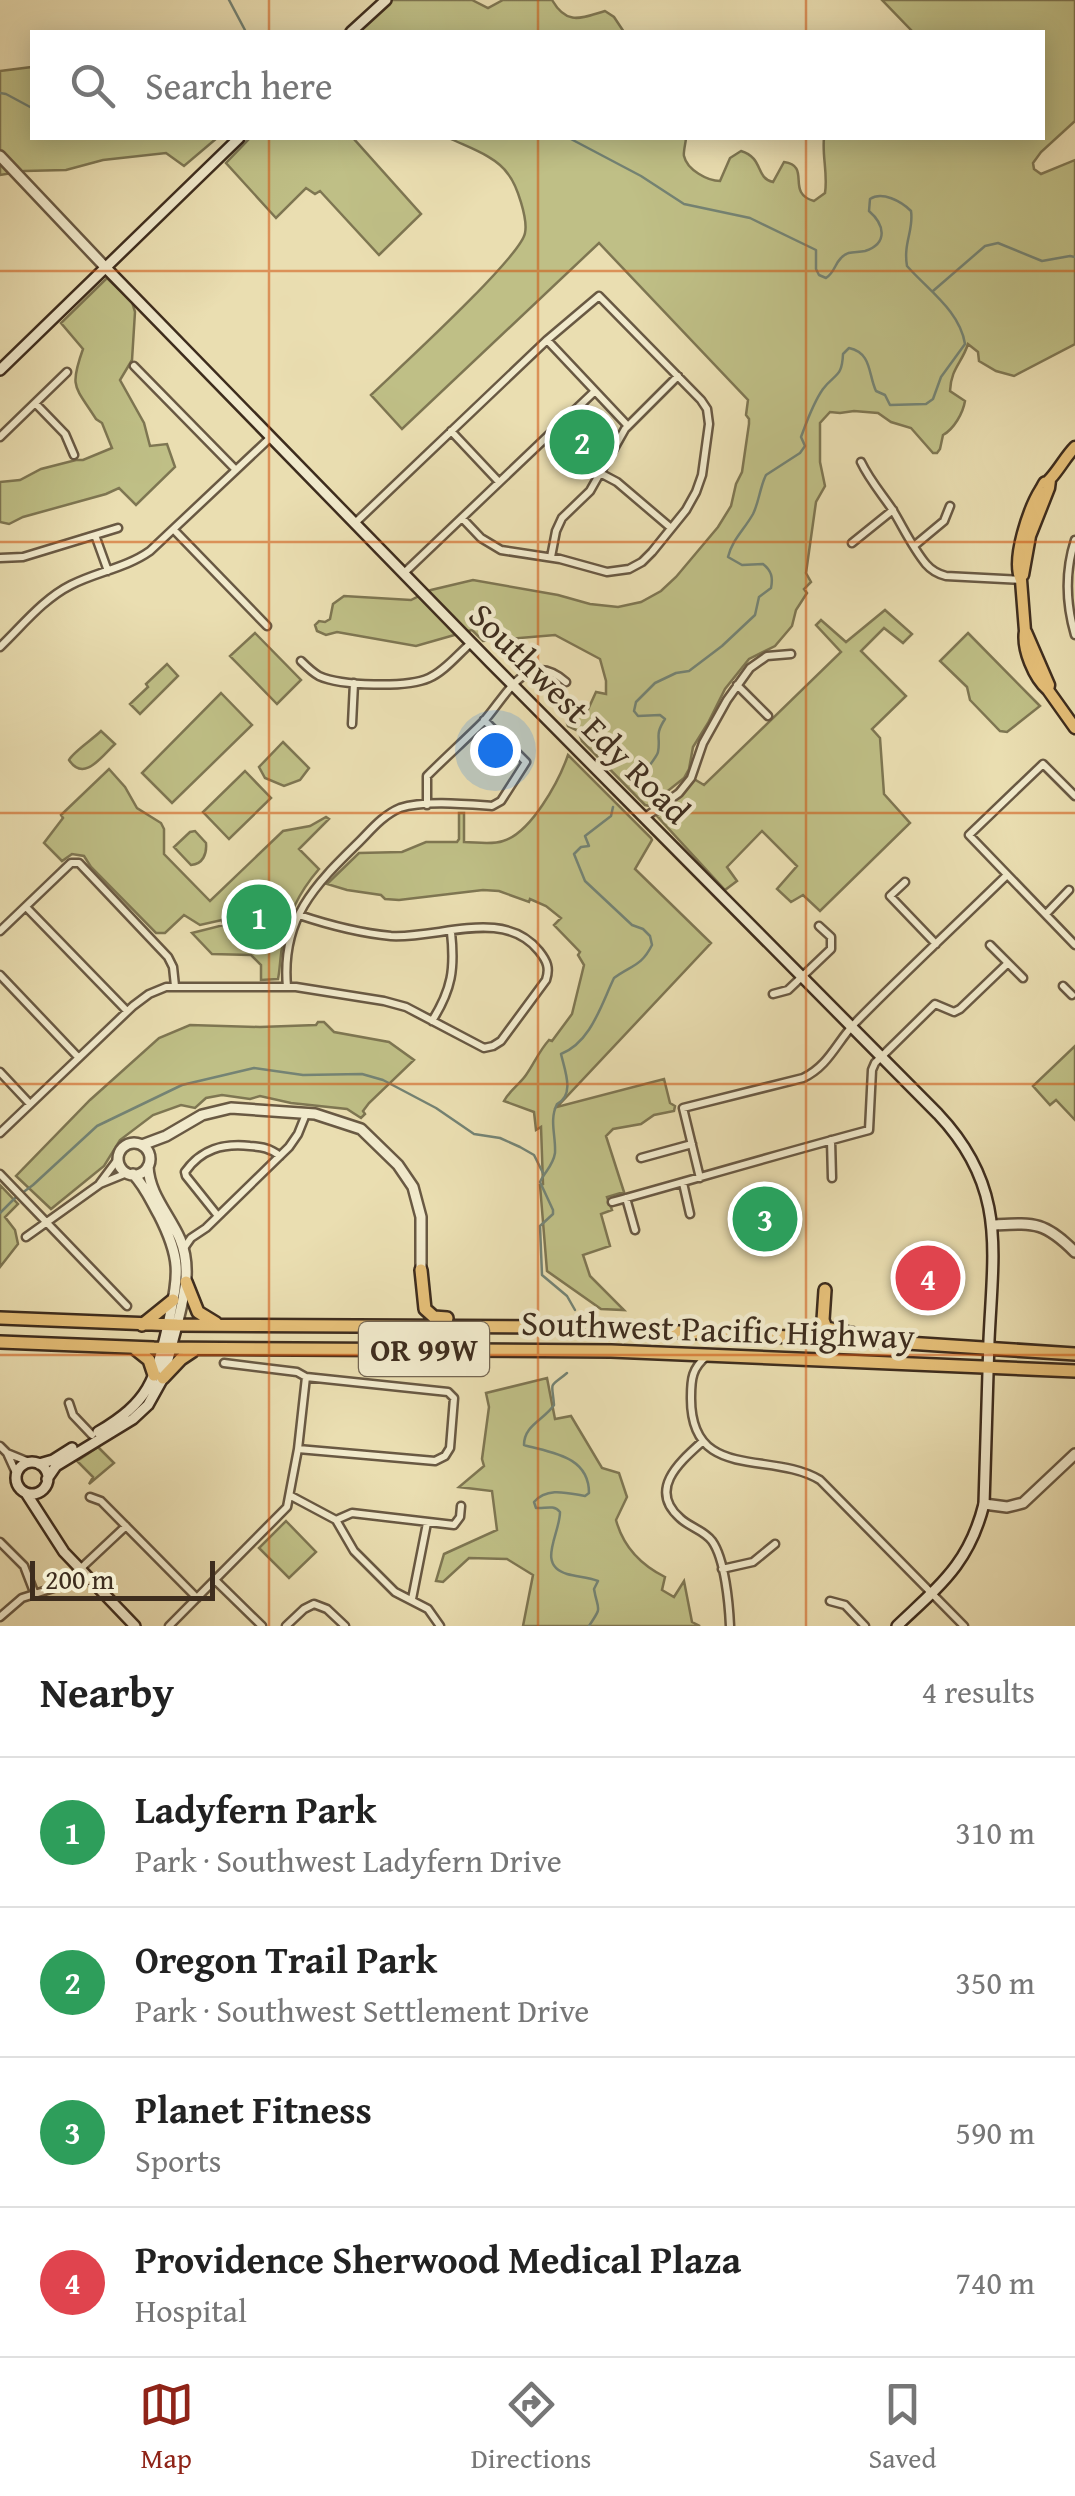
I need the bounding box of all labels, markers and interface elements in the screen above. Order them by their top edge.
search box [30,30,1045,140]
text: Search here [145,57,333,113]
icon: search [65,58,120,113]
pin: 2 [550,404,614,480]
street label: Southwest Edy Road [458,591,703,836]
your location [470,725,521,776]
pin: 1 [226,880,292,954]
pin: 3 [732,1182,798,1256]
pin: 4 [896,1240,960,1316]
street label: Southwest Pacific Highway [520,1297,916,1361]
road number: OR 99W [359,1322,489,1376]
scale bar [30,1556,215,1600]
text: 200 m [45,1558,114,1599]
text: Nearby [40,1661,174,1722]
text: 4 results [922,1668,1035,1715]
text: Ladyfern Park [135,1781,376,1837]
text: 1 [64,1809,81,1856]
text: 310 m [956,1809,1035,1856]
text: Park · Southwest Ladyfern Drive [135,1837,562,1884]
text: Oregon Trail Park [135,1931,437,1987]
text: 2 [64,1959,81,2006]
text: 350 m [956,1959,1035,2006]
text: Park · Southwest Settlement Drive [135,1987,589,2034]
text: Planet Fitness [135,2081,372,2137]
text: 3 [64,2109,81,2156]
text: 590 m [956,2109,1035,2156]
text: Sports [135,2137,221,2184]
text: Providence Sherwood Medical Plaza [135,2231,741,2287]
text: 4 [64,2259,81,2306]
text: 740 m [956,2259,1035,2306]
text: Hospital [135,2287,247,2334]
tab: Map [139,2377,194,2478]
tab: Directions [471,2377,591,2478]
tab: Saved [869,2377,936,2478]

